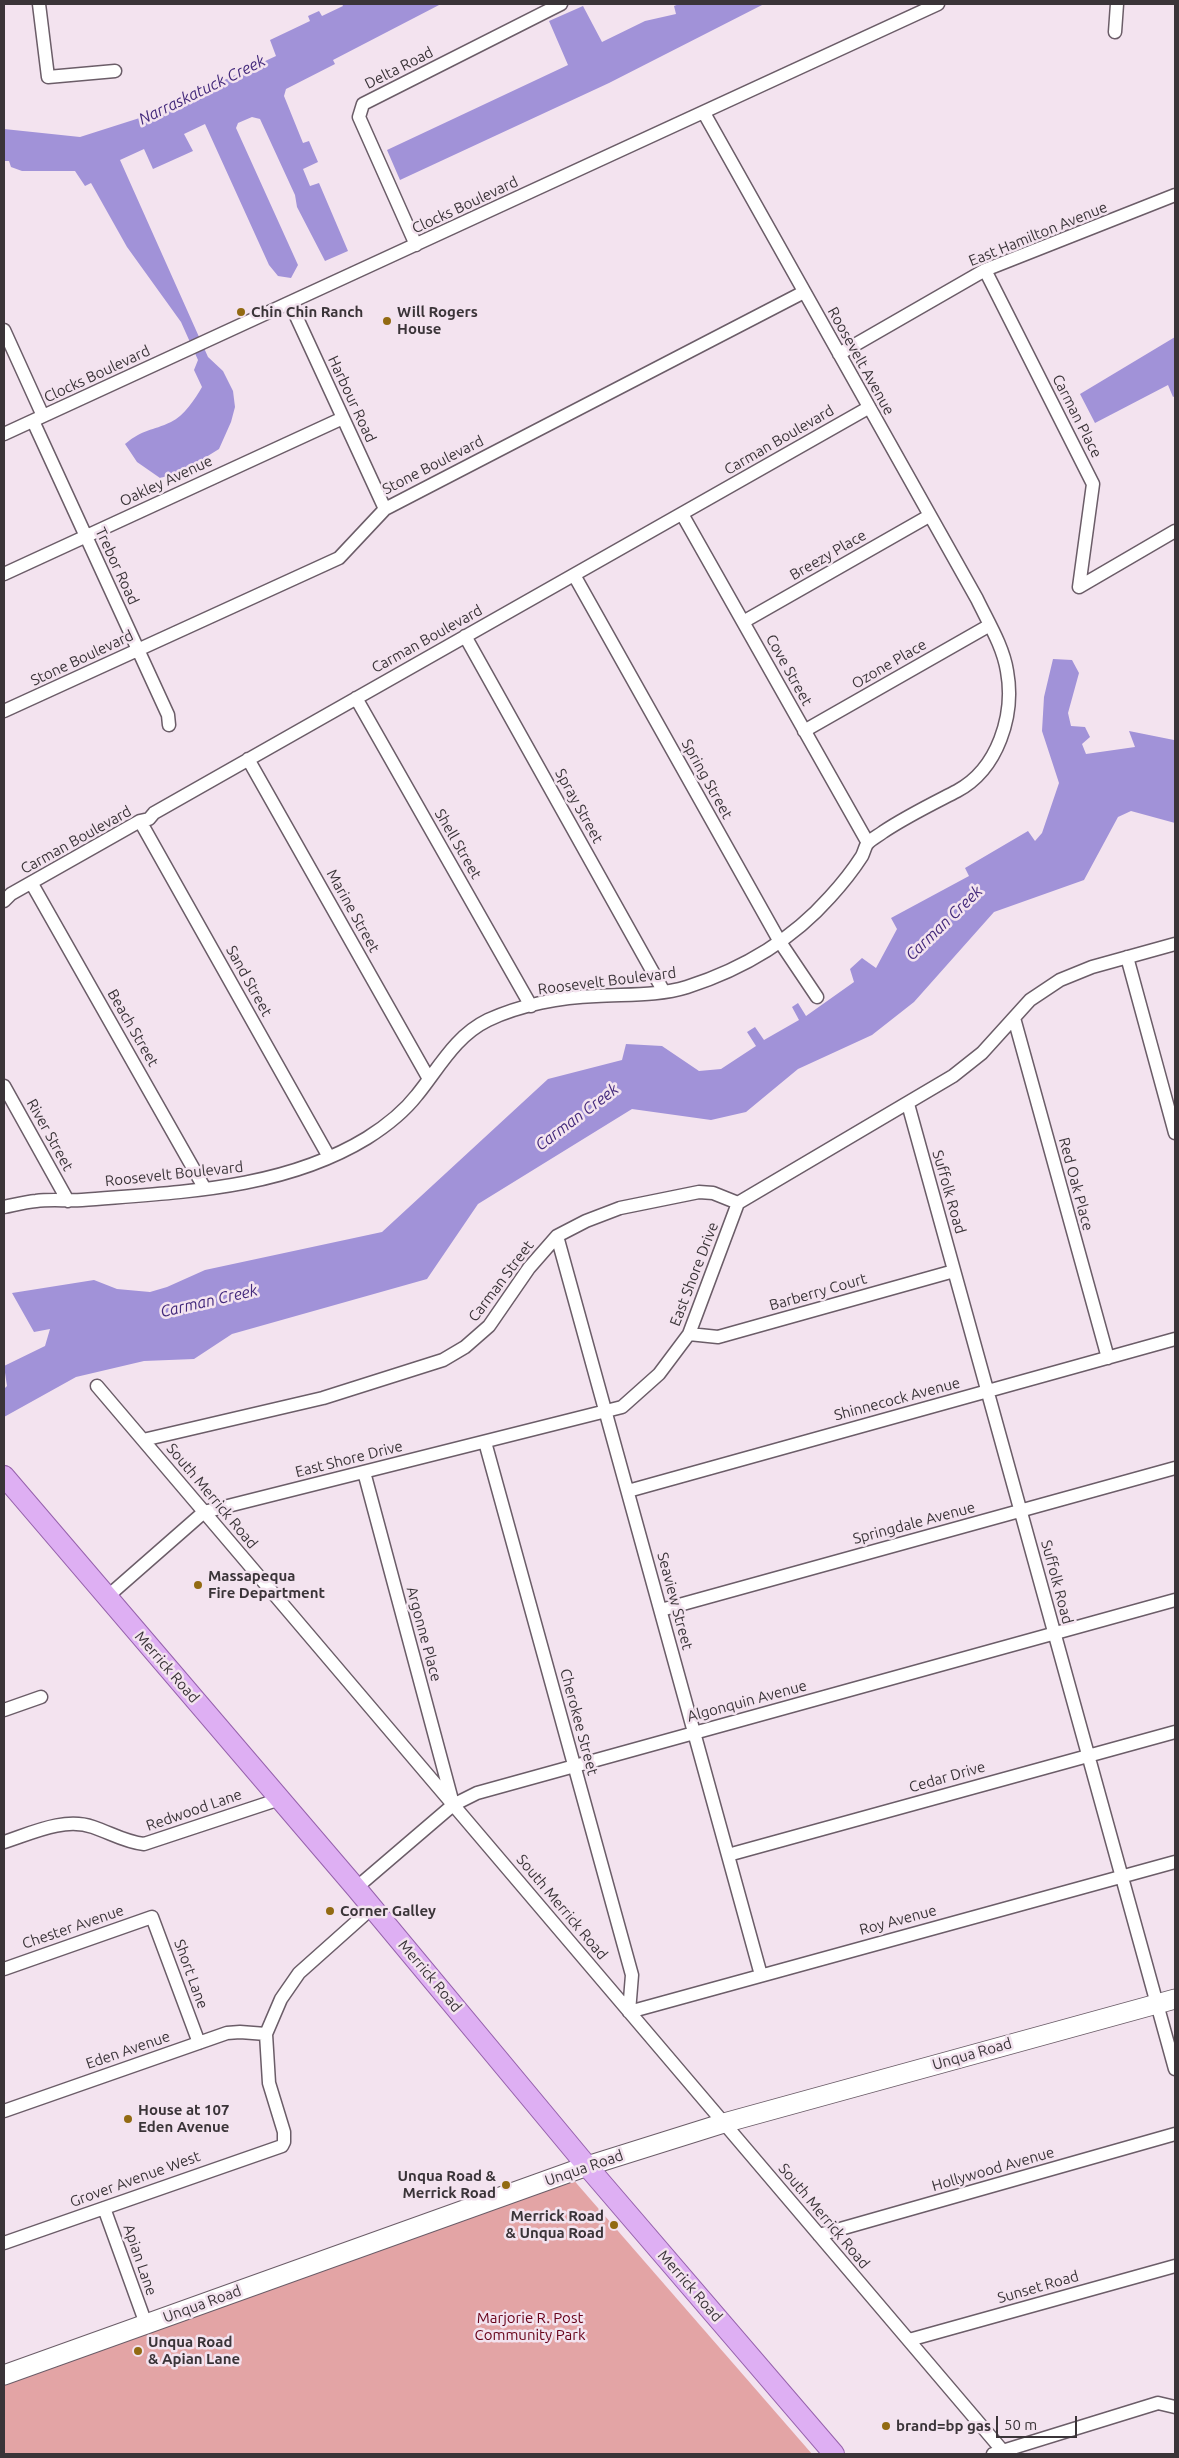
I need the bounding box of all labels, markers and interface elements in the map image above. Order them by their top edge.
street label: Delta Road [362,43,436,93]
water label: Narraskatuck Creek [136,51,268,129]
street label: Clocks Boulevard [409,173,521,237]
street label: East Hamilton Avenue [966,198,1110,270]
place label: Chin Chin Ranch [251,303,363,321]
place label: Will Rogers House [397,303,478,338]
street label: Roosevelt Avenue [824,304,898,418]
marker: Chin Chin Ranch [235,306,247,318]
marker: Will Rogers House [381,315,393,327]
street label: Clocks Boulevard [41,342,153,406]
street label: Harbour Road [324,353,380,445]
street label: Carman Place [1048,371,1106,461]
street label: Carman Boulevard [721,401,837,479]
street label: Stone Boulevard [379,432,487,498]
street label: Oakley Avenue [117,452,215,510]
street label: Trebor Road [91,525,143,607]
street label: Breezy Place [787,526,869,584]
street label: Carman Boulevard [368,601,486,677]
street label: Stone Boulevard [28,626,136,690]
street label: Cove Street [762,631,816,709]
street label: Ozone Place [848,635,930,693]
street label: Spring Street [678,736,736,822]
street label: Spray Street [551,766,607,846]
street label: Carman Boulevard [17,802,135,878]
street label: Shell Street [431,806,485,882]
street label: Marine Street [323,866,383,956]
water label: Carman Creek [902,882,986,964]
street label: Sand Street [222,942,276,1020]
street label: Roosevelt Boulevard [537,964,677,998]
street label: Beach Street [104,986,162,1070]
water label: Carman Creek [532,1079,622,1155]
street label: River Street [23,1096,77,1174]
street label: Red Oak Place [1055,1135,1097,1233]
street label: Suffolk Road [928,1148,970,1236]
street label: Roosevelt Boulevard [104,1158,244,1190]
street label: East Shore Drive [666,1219,722,1329]
street label: Carman Street [465,1237,537,1325]
street label: Barberry Court [767,1270,869,1314]
water label: Carman Creek [158,1280,260,1322]
street label: Shinnecock Avenue [832,1374,962,1424]
street label: East Shore Drive [293,1437,405,1481]
street label: South Merrick Road [163,1440,261,1552]
street label: Springdale Avenue [851,1498,977,1548]
street label: Suffolk Road [1037,1538,1077,1626]
street label: Seaview Street [653,1550,697,1652]
place label: Massapequa Fire Department [208,1567,325,1602]
marker: Massapequa Fire Department [192,1579,204,1591]
street label: Argonne Place [403,1585,445,1683]
street label: Merrick Road [131,1628,203,1706]
street label: Cherokee Street [556,1667,602,1777]
street label: Algonquin Avenue [685,1676,809,1726]
street label: Cedar Drive [907,1758,987,1796]
street label: Redwood Lane [144,1785,244,1835]
street label: South Merrick Road [513,1851,611,1963]
street label: Chester Avenue [20,1901,126,1953]
street label: Roy Avenue [857,1901,939,1939]
place label: Corner Galley [340,1902,436,1920]
marker: Corner Galley [324,1905,336,1917]
street label: Merrick Road [395,1936,465,2016]
street label: Short Lane [170,1937,212,2011]
street label: Eden Avenue [84,2027,172,2073]
street label: Unqua Road [930,2034,1014,2074]
place label: House at 107 Eden Avenue [138,2101,230,2136]
marker: House at 107 Eden Avenue [122,2113,134,2125]
street label: Hollywood Avenue [930,2143,1056,2195]
street label: Unqua Road [542,2146,626,2190]
street label: Grover Avenue West [67,2147,203,2211]
street label: South Merrick Road [775,2160,873,2272]
place label: Unqua Road & Merrick Road [398,2167,496,2202]
marker: Unqua Road & Merrick Road [500,2179,512,2191]
place label: Merrick Road & Unqua Road [506,2207,604,2242]
marker: Merrick Road & Unqua Road [608,2219,620,2231]
street label: Apian Lane [119,2222,161,2298]
street label: Merrick Road [654,2247,726,2325]
street label: Sunset Road [995,2267,1081,2307]
street label: Unqua Road [160,2282,244,2326]
park label: Marjorie R. Post Community Park [475,2309,585,2344]
place label: Unqua Road & Apian Lane [148,2333,240,2368]
marker: Unqua Road & Apian Lane [132,2345,144,2357]
scale bar [999,2406,1080,2438]
text: 50 m [1004,2416,1037,2433]
place label: brand=bp gas [896,2417,991,2435]
marker: brand=bp gas [880,2420,892,2432]

